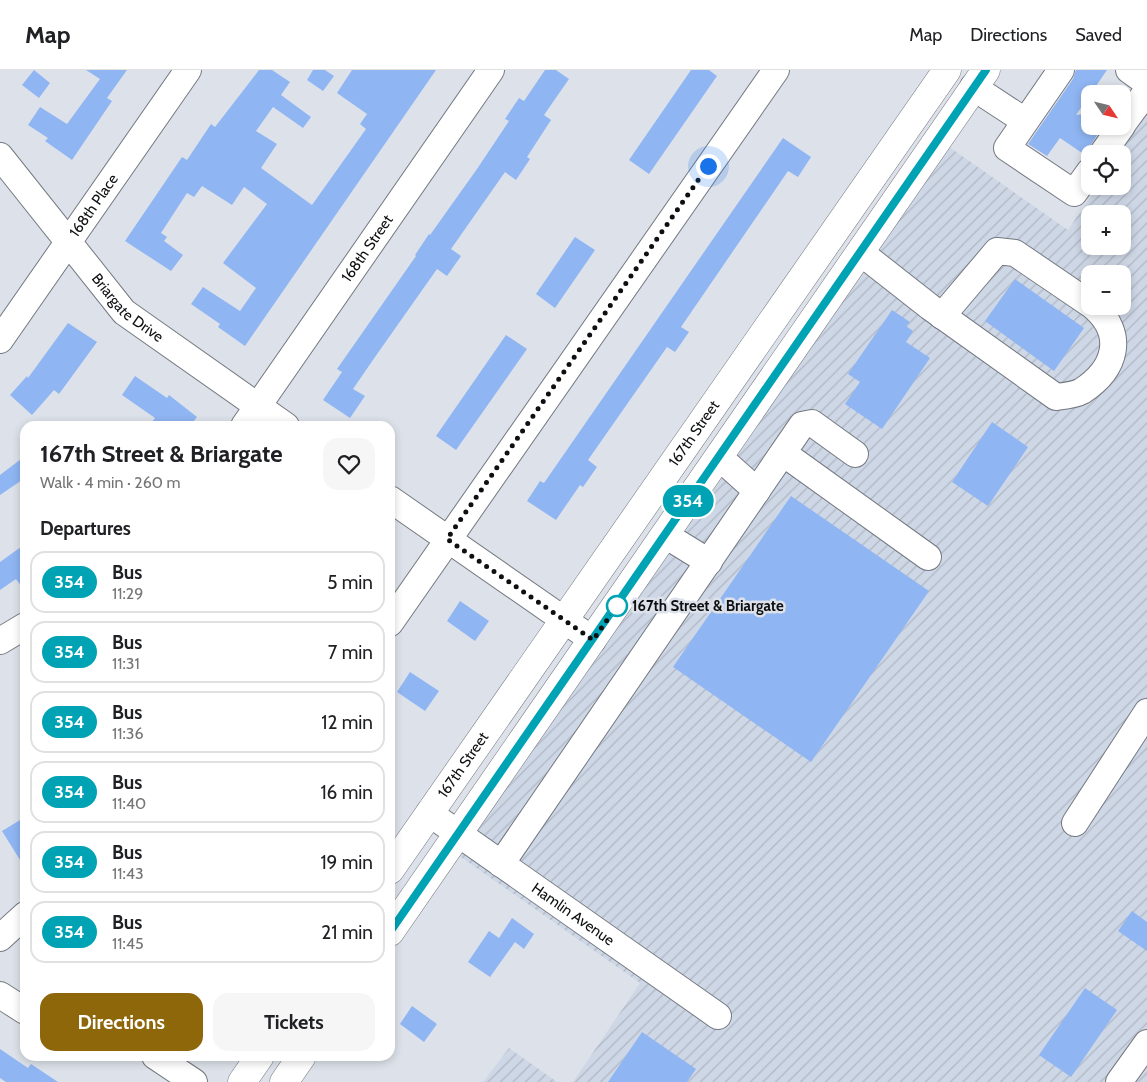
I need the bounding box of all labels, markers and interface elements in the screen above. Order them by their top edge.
text: Map [25,20,71,49]
text: Map [909,24,942,46]
text: Directions [970,24,1047,46]
text: Saved [1075,24,1122,46]
north arrow [1081,85,1131,135]
map controls [1081,85,1131,315]
button: locate [1081,145,1131,195]
your location [696,154,721,179]
street label: 168th Place [66,170,122,240]
button: + [1081,205,1131,255]
street label: 168th Street [338,211,397,286]
button: − [1081,265,1131,315]
street label: Briargate Drive [88,270,167,346]
street label: 167th Street [665,397,723,470]
button: heart [323,438,375,490]
text: 167th Street & Briargate [40,439,283,468]
text: Walk · 4 min · 260 m [40,473,181,492]
line badge: 354 [659,485,717,517]
text: 354 [673,490,703,512]
text: Departures [40,517,131,540]
text: Bus [112,561,142,584]
text: 354 [54,571,85,593]
text: 5 min [327,571,373,594]
text: 11:29 [112,584,143,603]
marker: 167th Street & Briargate [606,595,628,617]
place label: 167th Street & Briargate [632,597,784,615]
text: Bus [112,631,142,654]
text: 354 [54,641,85,663]
text: 7 min [328,641,373,664]
text: 11:31 [112,654,140,673]
text: Bus [112,701,142,724]
text: 354 [54,711,85,733]
text: 12 min [321,711,373,734]
text: 11:36 [112,724,144,743]
street label: 167th Street [434,729,492,801]
text: Bus [112,771,142,794]
text: 354 [54,781,85,803]
text: 16 min [320,781,373,804]
text: 11:40 [112,794,146,813]
text: Bus [112,841,142,864]
text: 354 [54,851,85,873]
text: 19 min [320,851,373,874]
text: 11:43 [112,864,144,883]
street label: Hamlin Avenue [528,879,618,950]
text: Bus [112,911,142,934]
text: 354 [54,921,85,943]
text: 21 min [321,921,373,944]
text: 11:45 [112,934,144,953]
button: Directions [40,993,203,1051]
button: Tickets [213,993,375,1051]

